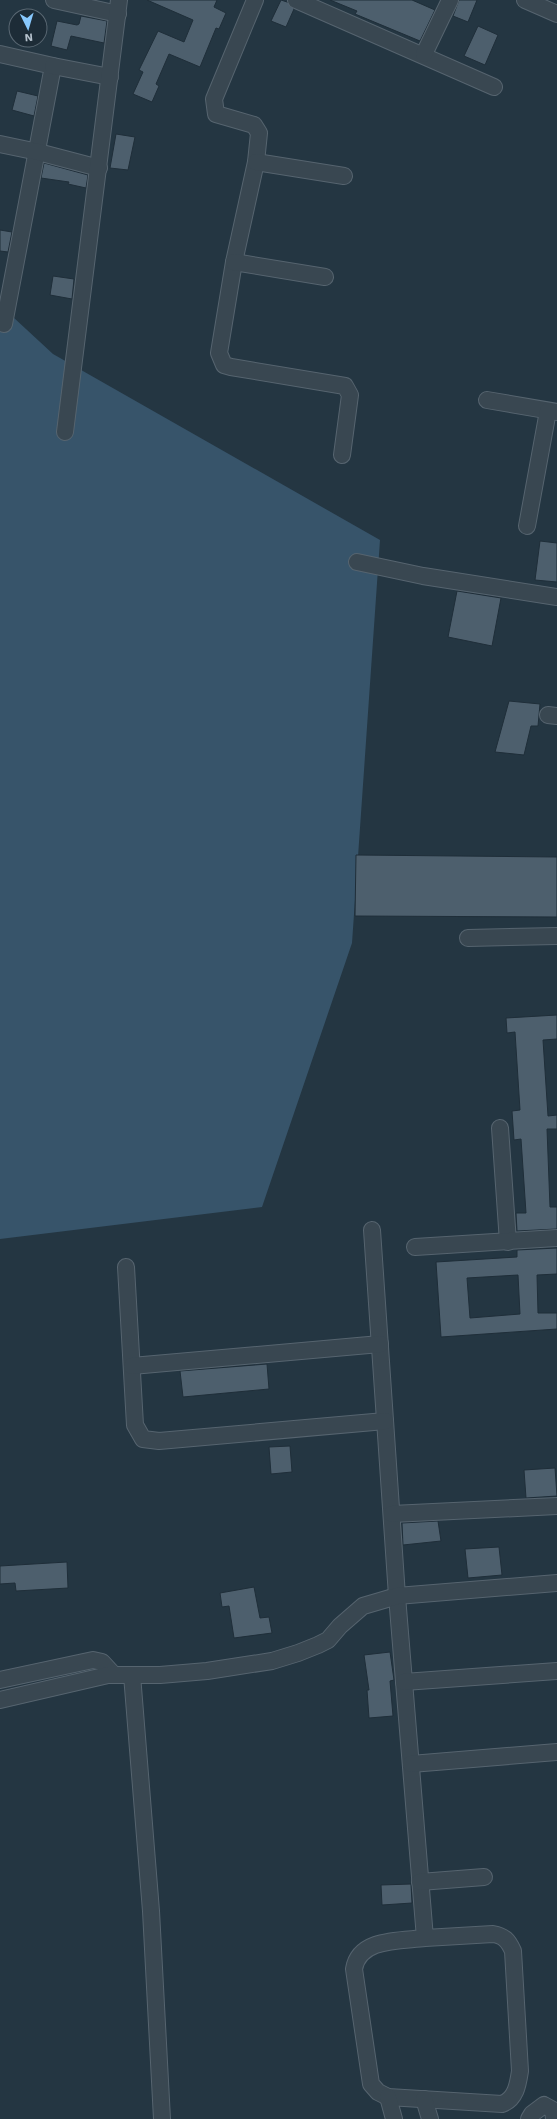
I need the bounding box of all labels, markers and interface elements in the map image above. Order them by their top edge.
north arrow [8,8,48,48]
text: N [24,31,33,44]

